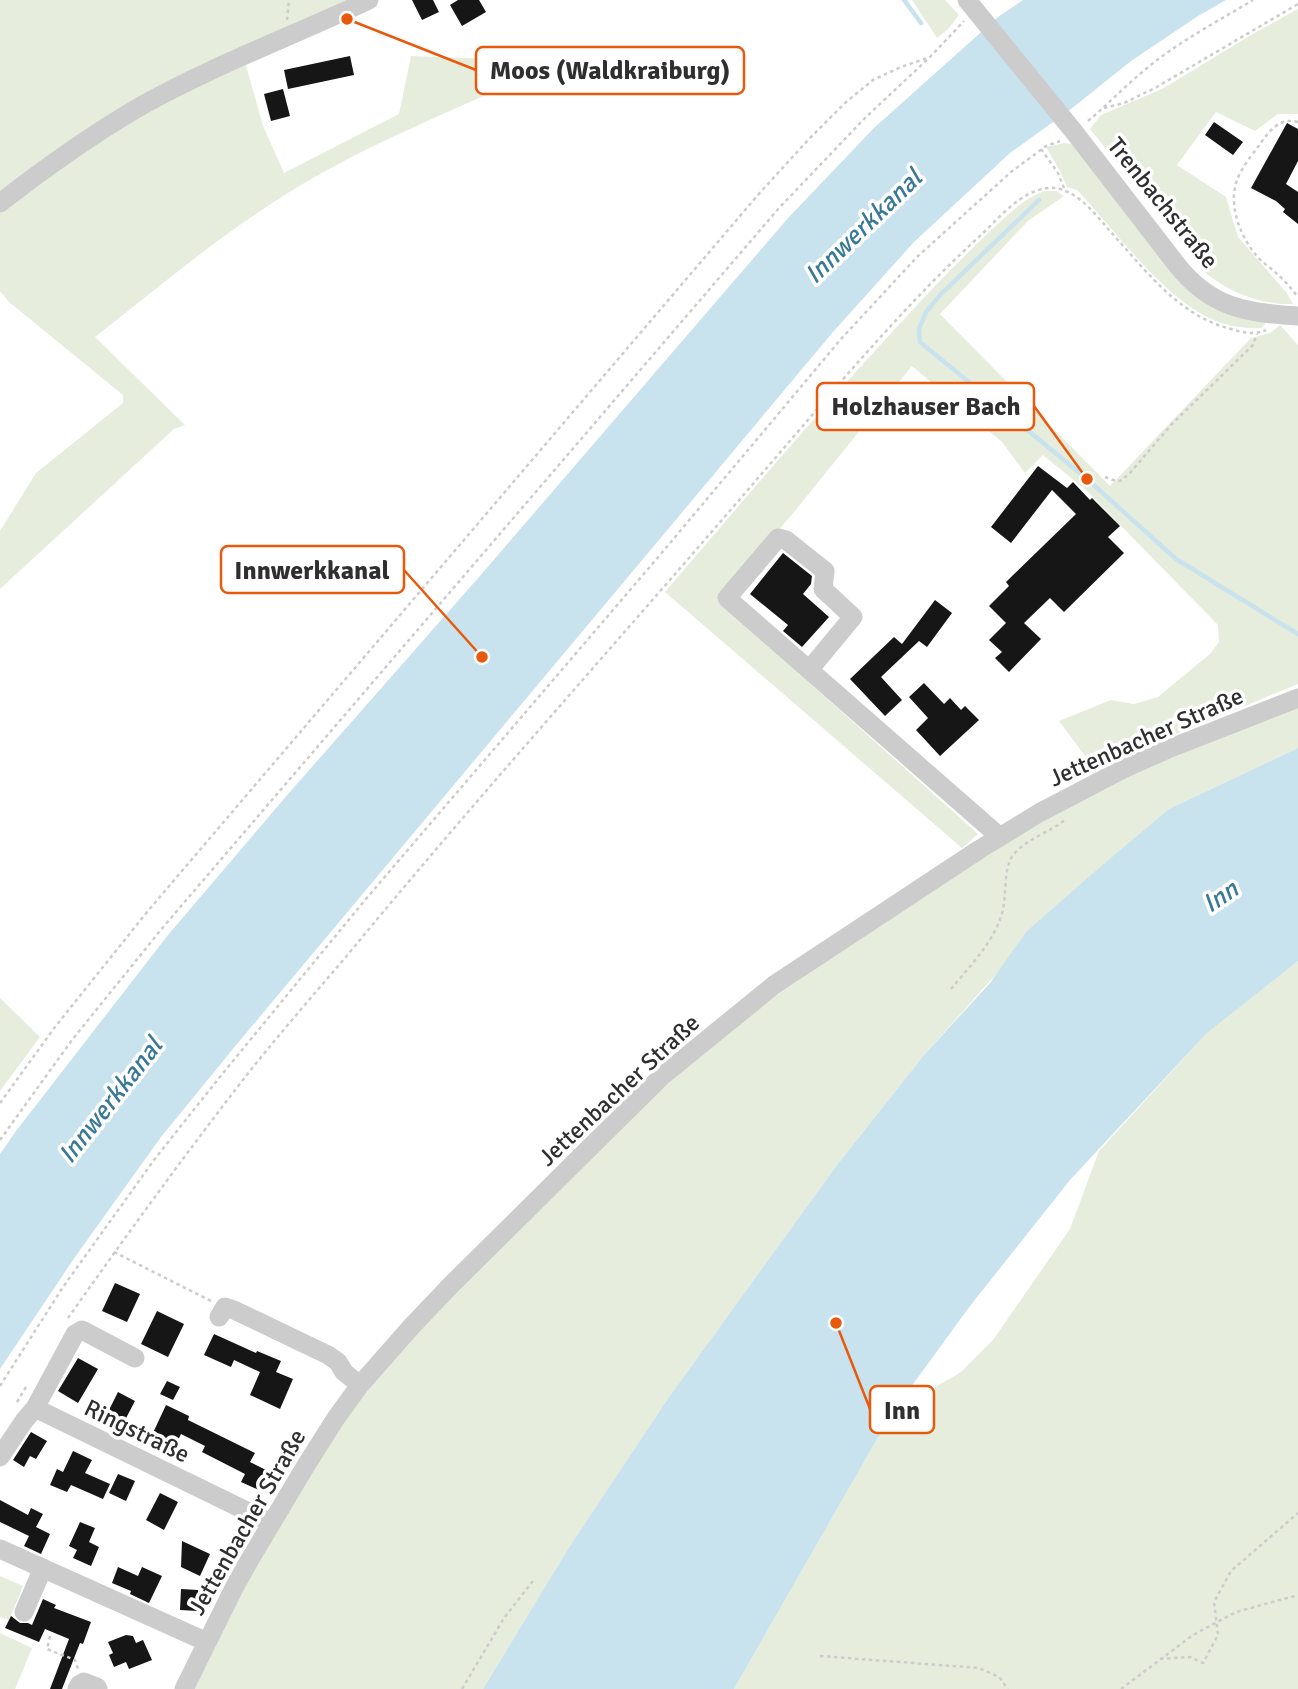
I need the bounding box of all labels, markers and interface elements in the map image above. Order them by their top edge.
callout: Moos (Waldkraiburg) [476,47,744,94]
text: Moos (Waldkraiburg) [490,55,730,87]
street label: Trenbachstraße [1101,131,1225,275]
water label: Innwerkkanal [798,161,931,291]
callout: Holzhauser Bach [817,383,1034,430]
text: Holzhauser Bach [831,391,1021,423]
callout: Innwerkkanal [221,546,404,593]
text: Innwerkkanal [234,555,390,587]
street label: Jettenbacher Straße [1044,681,1248,793]
water label: Inn [1197,873,1245,920]
street label: Jettenbacher Straße [532,1008,706,1172]
water label: Innwerkkanal [52,1029,171,1170]
callout: Inn [870,1386,934,1433]
street label: Ringstraße [79,1393,195,1469]
text: Inn [884,1395,920,1427]
street label: Jettenbacher Straße [182,1424,312,1620]

